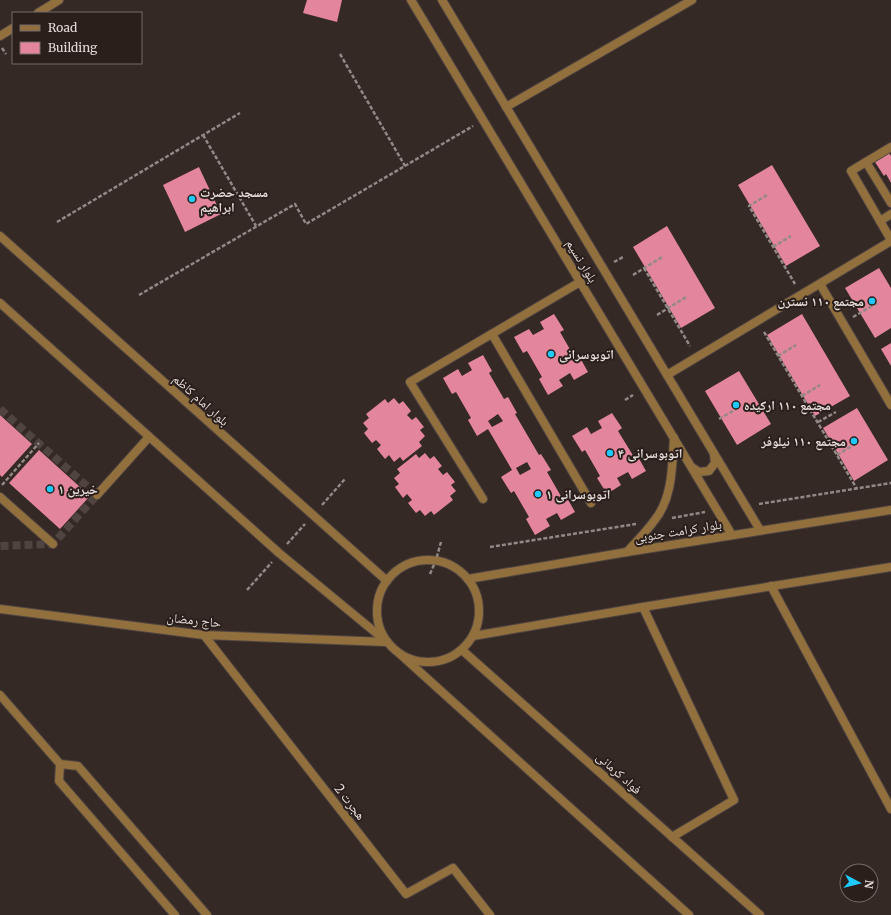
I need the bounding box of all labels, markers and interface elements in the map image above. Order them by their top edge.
legend [12,12,142,64]
text: Road [48,20,77,35]
text: Building [48,40,98,55]
place label: مسجد حضرت ابراهیم [200,184,268,217]
marker: مسجد حضرت ابراهیم [187,194,197,204]
street label: بلوار نسیم [562,236,602,286]
place label: مجتمع ۱۱۰ نسترن [778,293,864,311]
marker: مجتمع ۱۱۰ نسترن [867,296,877,306]
place label: اتوبوسرانی [559,346,614,363]
marker: اتوبوسرانی [546,349,556,359]
street label: بلوار امام کاظم [169,370,233,430]
place label: مجتمع ۱۱۰ ارکیده [744,397,831,415]
marker: مجتمع ۱۱۰ ارکیده [731,400,741,410]
place label: مجتمع ۱۱۰ نیلوفر [760,433,846,451]
marker: مجتمع ۱۱۰ نیلوفر [849,436,859,446]
place label: اتوبوسرانی ۴ [618,445,682,462]
marker: اتوبوسرانی ۴ [605,448,615,458]
place label: خیرین ۱ [58,481,98,498]
marker: خیرین ۱ [45,484,55,494]
place label: اتوبوسرانی ۱ [546,486,610,503]
marker: اتوبوسرانی ۱ [533,489,543,499]
street label: بلوار کرامت جنوبی [633,516,723,546]
street label: حاج رمضان [166,609,222,632]
street label: فواد کرمانی [593,748,645,798]
street label: هجرت 2 [331,780,369,824]
north arrow [839,863,879,903]
text: N [861,879,876,890]

